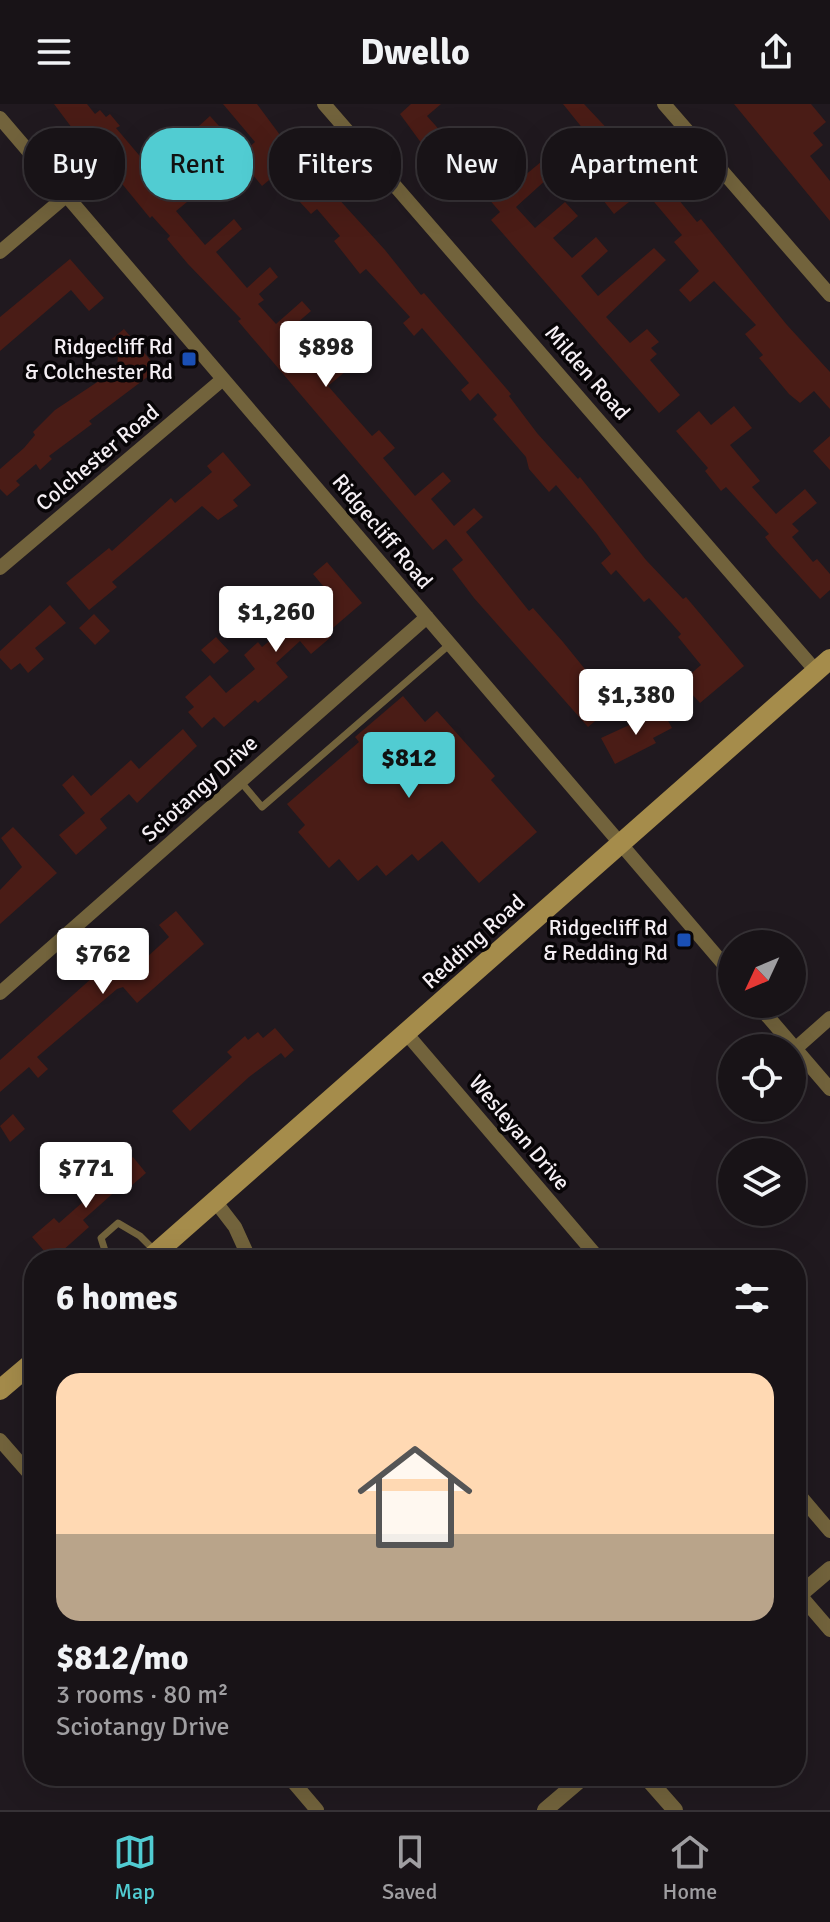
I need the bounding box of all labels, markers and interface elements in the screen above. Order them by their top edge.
icon: menu [32,30,76,74]
text: Dwello [360,30,470,75]
icon: share [754,30,798,74]
chip: Buy [24,128,125,200]
chip: Rent [141,128,253,200]
chip: Filters [269,128,401,200]
chip: New [417,128,526,200]
chip: Apartment [542,128,726,200]
street label: Milden Road [539,319,636,425]
pin: $898 [279,321,373,389]
text: $898 [298,331,354,363]
place label: Ridgecliff Rd & Colchester Rd [25,333,173,385]
marker: Ridgecliff Rd & Colchester Rd [180,350,198,368]
street label: Colchester Road [30,398,164,517]
street label: Ridgecliff Road [327,468,439,594]
pin: $1,260 [211,586,341,654]
text: $1,260 [237,596,315,628]
pin: $1,380 [571,669,701,737]
text: $1,380 [597,679,675,711]
street label: Sciotangy Drive [136,729,263,848]
pin: $812 [362,732,456,800]
text: $812 [381,742,437,774]
street label: Redding Road [416,888,530,994]
place label: Ridgecliff Rd & Redding Rd [543,914,668,966]
pin: $762 [56,928,150,996]
north arrow [718,930,806,1018]
map controls [718,930,806,1226]
marker: Ridgecliff Rd & Redding Rd [675,931,693,949]
text: $762 [75,938,131,970]
button: locate [718,1034,806,1122]
street label: Wesleyan Drive [463,1069,576,1196]
button: layers [718,1138,806,1226]
pin: $771 [39,1142,133,1210]
text: $771 [58,1152,114,1184]
icon: filters [730,1276,774,1320]
text: 6 homes [56,1277,177,1319]
icon: home [343,1425,487,1569]
text: $812/mo [56,1637,189,1679]
text: 3 rooms · 80 m² [56,1679,229,1711]
text: Sciotangy Drive [56,1711,230,1743]
tab: Map [113,1830,157,1905]
tab: Saved [382,1830,437,1905]
tab: Home [663,1830,717,1905]

